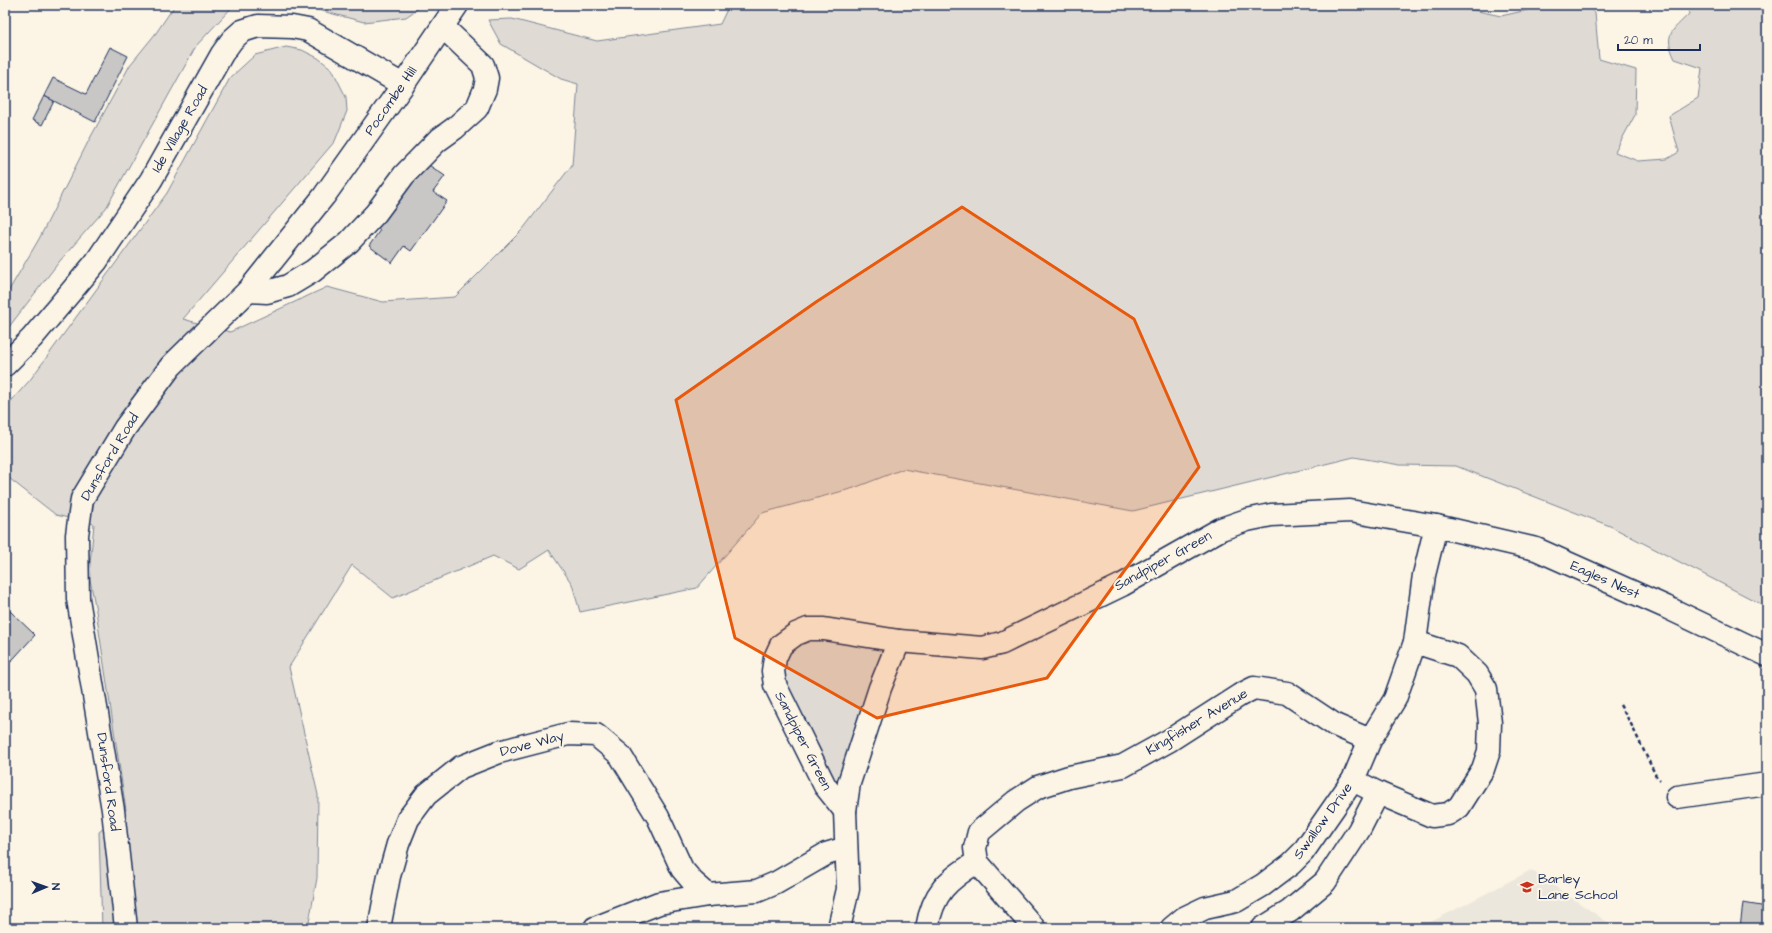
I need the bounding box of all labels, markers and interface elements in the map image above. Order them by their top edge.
scale bar [1618,26,1700,52]
text: 20 m [1624,32,1653,49]
street label: Pocombe Hill [360,62,422,140]
street label: Ide Village Road [147,82,213,176]
street label: Dunsford Road [76,409,144,505]
street label: Sandpiper Green [1111,526,1215,596]
street label: Eagles Nest [1567,556,1643,604]
street label: Kingfisher Avenue [1142,683,1252,760]
street label: Sandpiper Green [769,688,837,794]
street label: Dove Way [498,726,566,762]
street label: Dunsford Road [91,732,125,832]
street label: Swallow Drive [1288,778,1358,863]
north arrow [26,867,66,907]
place label: Barley Lane School [1538,869,1618,905]
school or university icon: Barley Lane School [1519,879,1535,895]
text: N [48,883,63,890]

